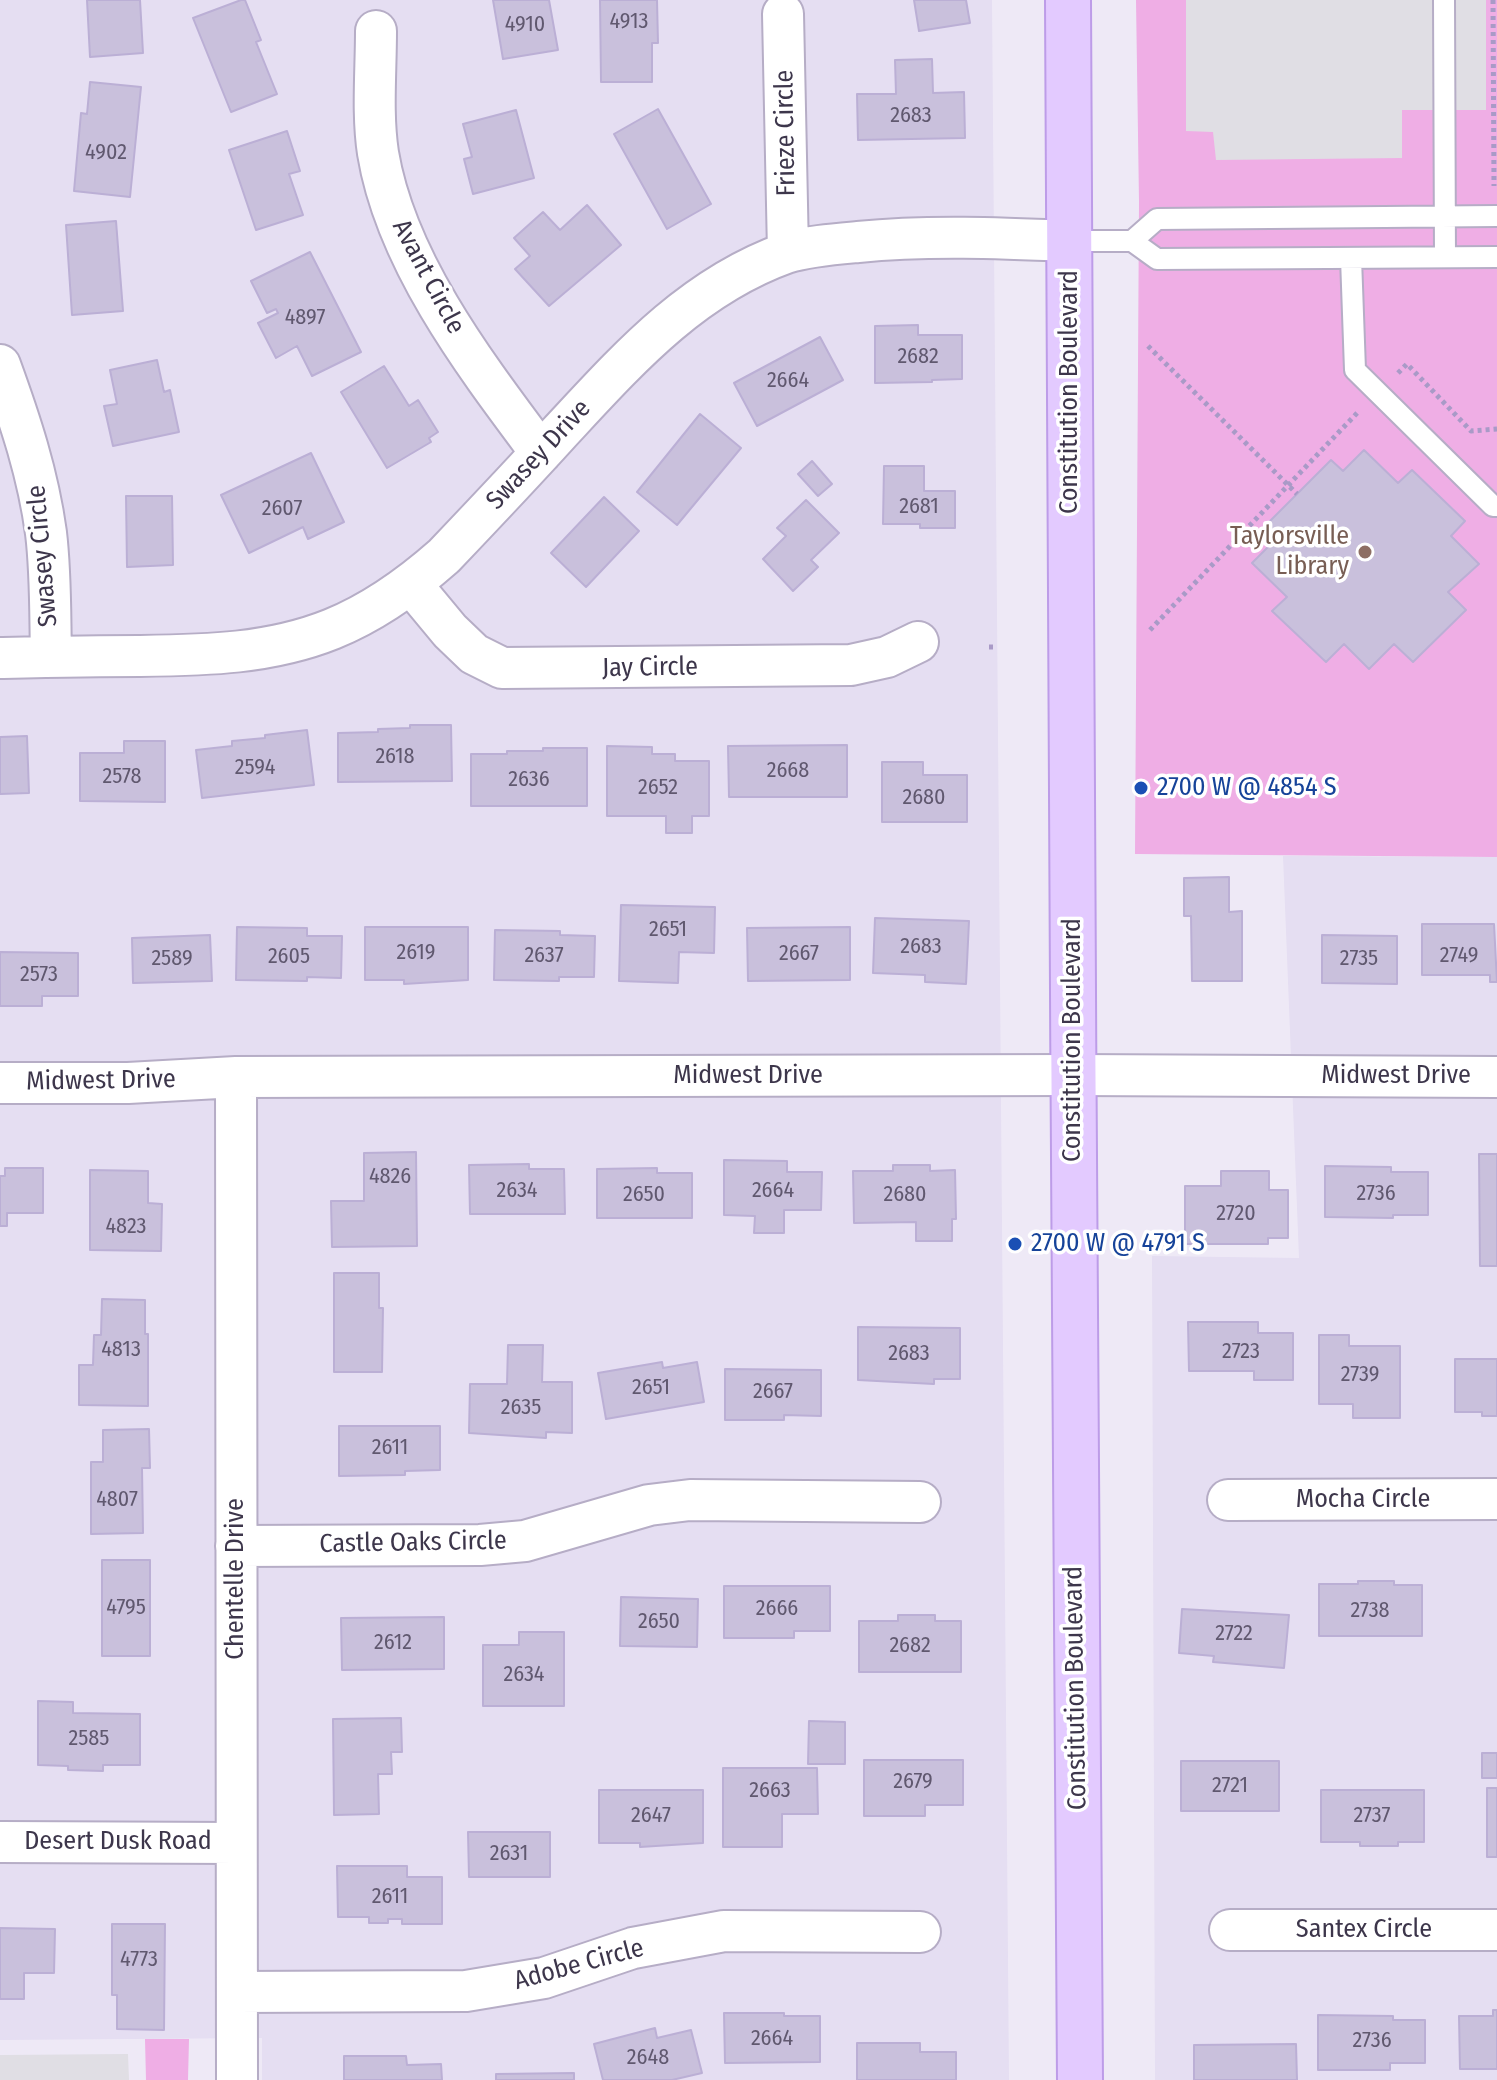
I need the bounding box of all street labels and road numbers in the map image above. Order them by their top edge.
street label: Frieze Circle [769,69,803,197]
street label: Avant Circle [385,215,471,339]
street label: Constitution Boulevard [1054,270,1086,514]
street label: Swasey Drive [480,394,598,516]
street label: Swasey Circle [21,484,65,628]
street label: Jay Circle [602,652,698,684]
street label: Constitution Boulevard [1057,918,1089,1162]
street label: Midwest Drive [673,1060,823,1092]
street label: Midwest Drive [1321,1060,1471,1092]
street label: Midwest Drive [26,1064,176,1098]
street label: Mocha Circle [1296,1484,1430,1516]
street label: Chentelle Drive [220,1498,252,1660]
street label: Castle Oaks Circle [319,1526,507,1560]
street label: Constitution Boulevard [1058,1566,1094,1810]
street label: Desert Dusk Road [24,1826,212,1858]
street label: Santex Circle [1296,1914,1432,1946]
street label: Adobe Circle [511,1933,647,1997]

